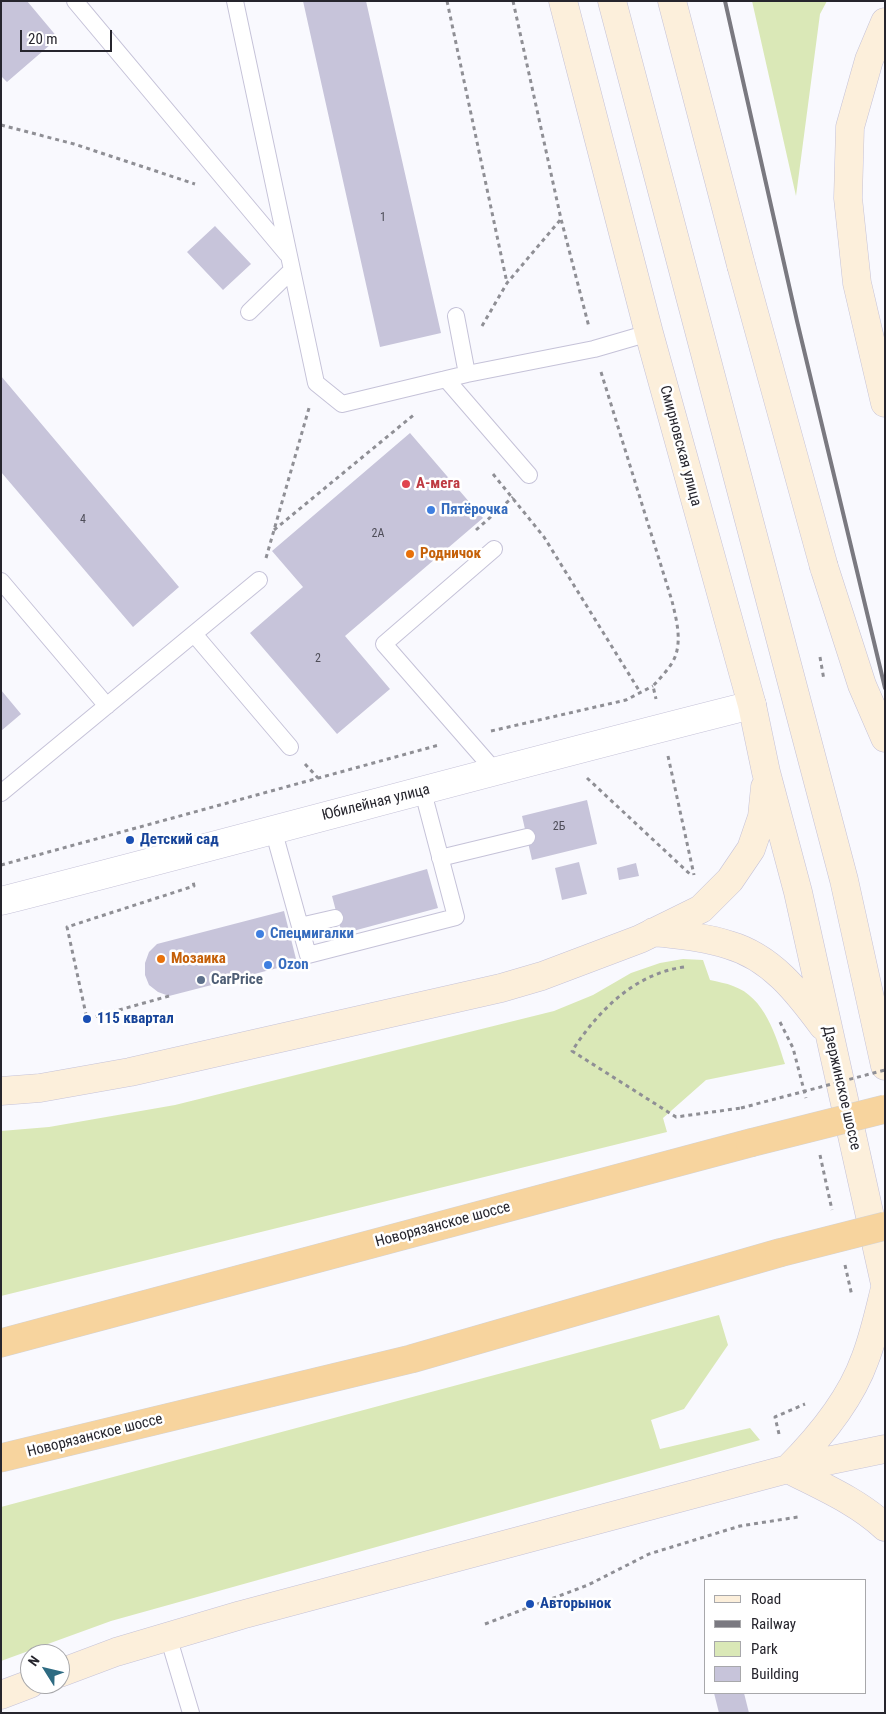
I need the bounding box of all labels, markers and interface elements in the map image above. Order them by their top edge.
scale bar [22,20,115,52]
text: 20 m [28,30,58,48]
house number: 1 [380,211,386,225]
street label: Смирновская улица [655,384,705,508]
place label: А-мега [416,475,460,493]
marker: А-мега [400,478,412,490]
place label: Пятёрочка [441,501,508,519]
marker: Пятёрочка [425,504,437,516]
house number: 4 [80,513,86,527]
house number: 2А [372,527,384,541]
place label: Родничок [420,545,481,563]
marker: Родничок [404,548,416,560]
house number: 2 [315,652,321,666]
street label: Юбилейная улица [320,781,432,825]
house number: 2Б [553,820,565,834]
place label: Детский сад [140,831,219,849]
marker: Детский сад [124,834,136,846]
place label: Спецмигалки [270,925,354,943]
marker: Спецмигалки [254,928,266,940]
place label: Мозаика [171,950,226,968]
marker: Мозаика [155,953,167,965]
place label: Ozon [278,956,309,974]
marker: Ozon [262,959,274,971]
place label: CarPrice [211,971,263,989]
marker: CarPrice [195,974,207,986]
place label: 115 квартал [97,1010,174,1028]
marker: 115 квартал [81,1013,93,1025]
street label: Дзержинское шоссе [818,1024,864,1152]
street label: Новорязанское шоссе [374,1198,512,1252]
street label: Новорязанское шоссе [25,1410,165,1462]
legend [704,1579,866,1694]
text: Road [751,1590,781,1608]
place label: Авторынок [540,1595,611,1613]
marker: Авторынок [524,1598,536,1610]
text: Railway [751,1615,796,1633]
text: Park [751,1640,778,1658]
north arrow [20,1644,70,1694]
text: N [25,1653,43,1669]
text: Building [751,1665,799,1683]

